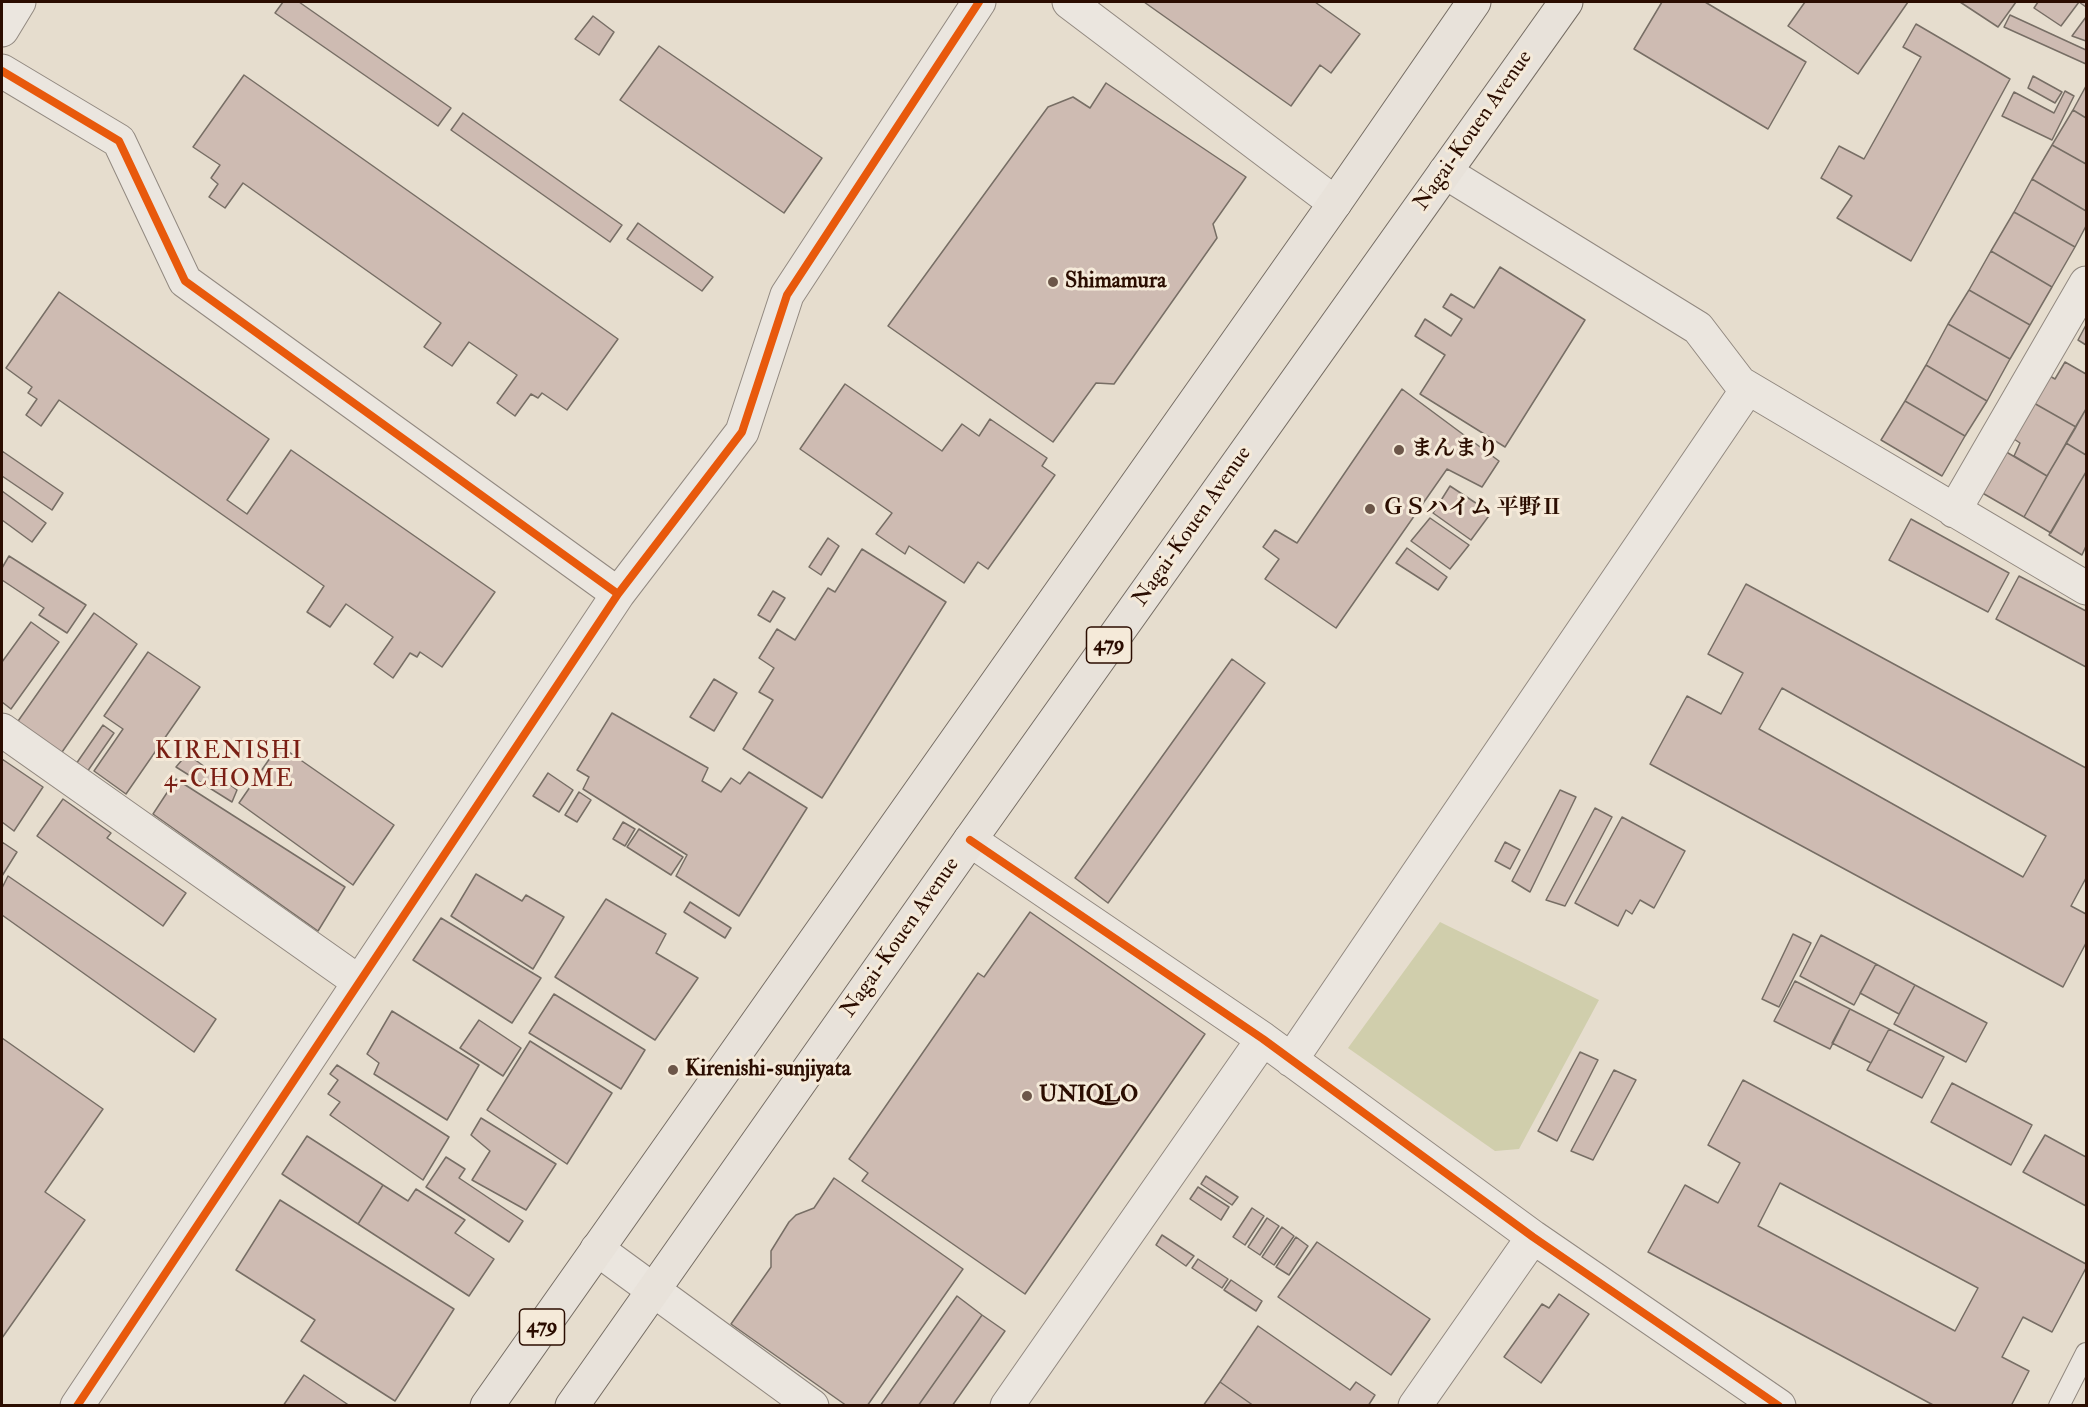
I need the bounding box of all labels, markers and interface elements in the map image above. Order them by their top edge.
street label: Nagai-Kouen Avenue [1409,46,1539,216]
place label: Shimamura [1065,269,1166,295]
marker: Shimamura [1046,275,1060,289]
place label: まんまり [1411,437,1499,463]
street label: Nagai-Kouen Avenue [1128,442,1258,612]
marker: まんまり [1392,443,1406,457]
place label: ＧＳハイム 平野Ⅱ [1382,496,1563,522]
marker: ＧＳハイム 平野Ⅱ [1363,502,1377,516]
road number: 479 [1086,627,1132,663]
district label: KIRENISHI 4-CHOME [155,739,303,795]
street label: Nagai-Kouen Avenue [836,853,966,1023]
place label: Kirenishi-sunjiyata [685,1057,851,1083]
marker: Kirenishi-sunjiyata [666,1063,680,1077]
place label: UNIQLO [1039,1083,1138,1109]
marker: UNIQLO [1020,1089,1034,1103]
road number: 479 [520,1309,564,1345]

